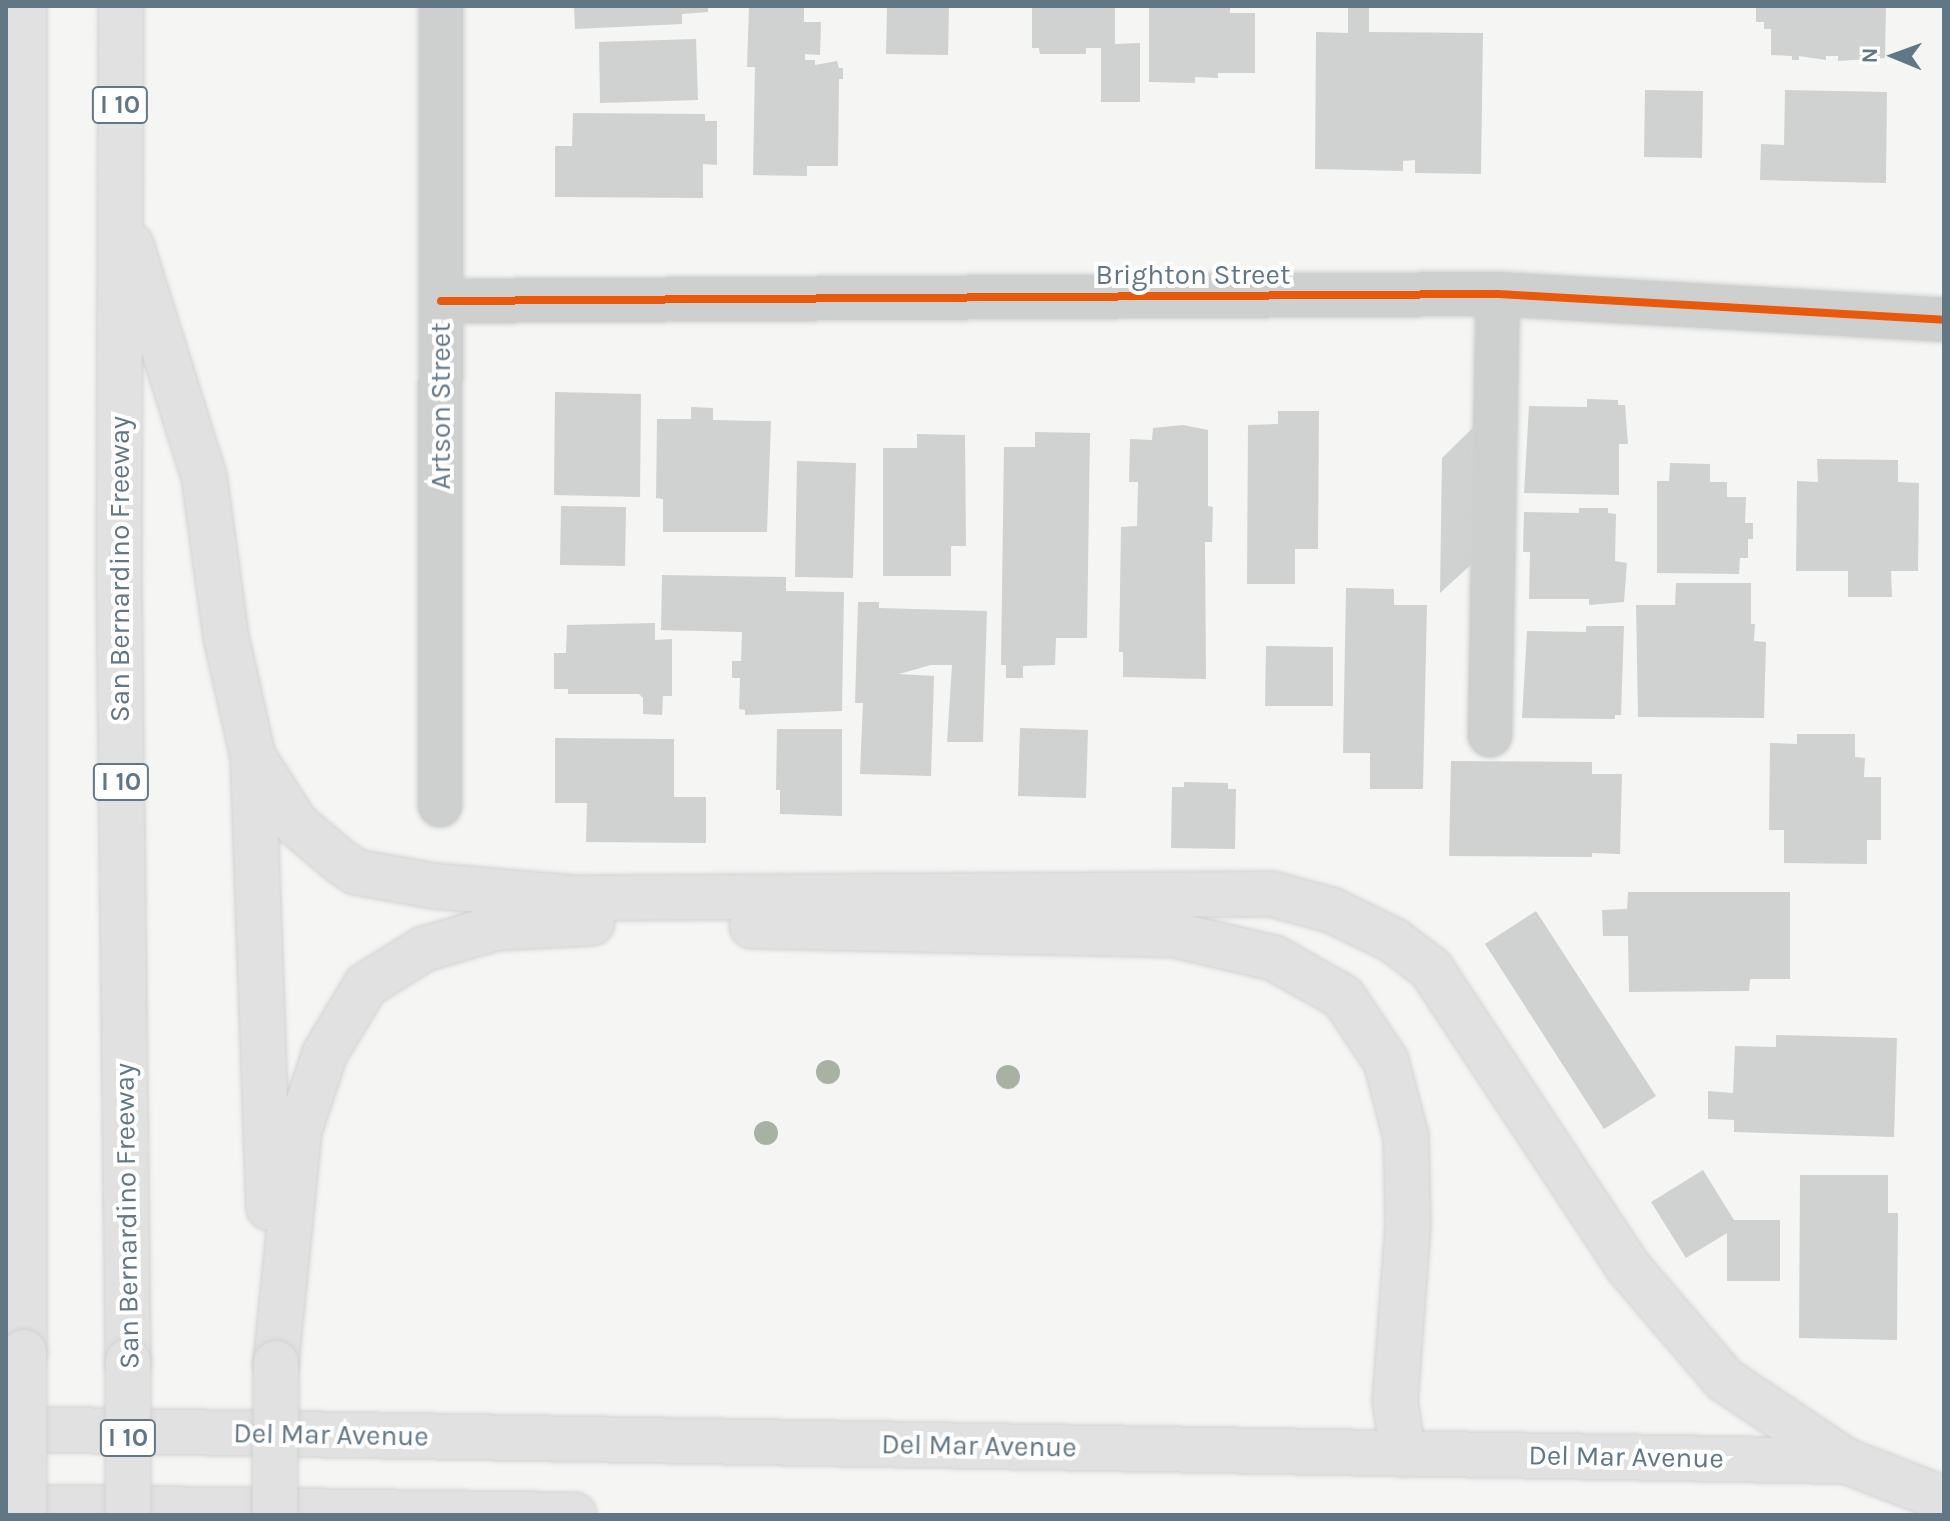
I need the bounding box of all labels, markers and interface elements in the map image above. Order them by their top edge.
north arrow [1854,16,1934,96]
text: N [1857,47,1883,64]
road number: I 10 [90,83,150,127]
street label: Brighton Street [1096,258,1290,292]
street label: Artson Street [424,322,458,490]
street label: San Bernardino Freeway [103,416,137,722]
road number: I 10 [91,760,151,804]
street label: San Bernardino Freeway [108,1063,146,1369]
road number: I 10 [98,1416,158,1460]
street label: Del Mar Avenue [233,1416,429,1454]
street label: Del Mar Avenue [881,1427,1077,1465]
street label: Del Mar Avenue [1528,1438,1724,1476]

